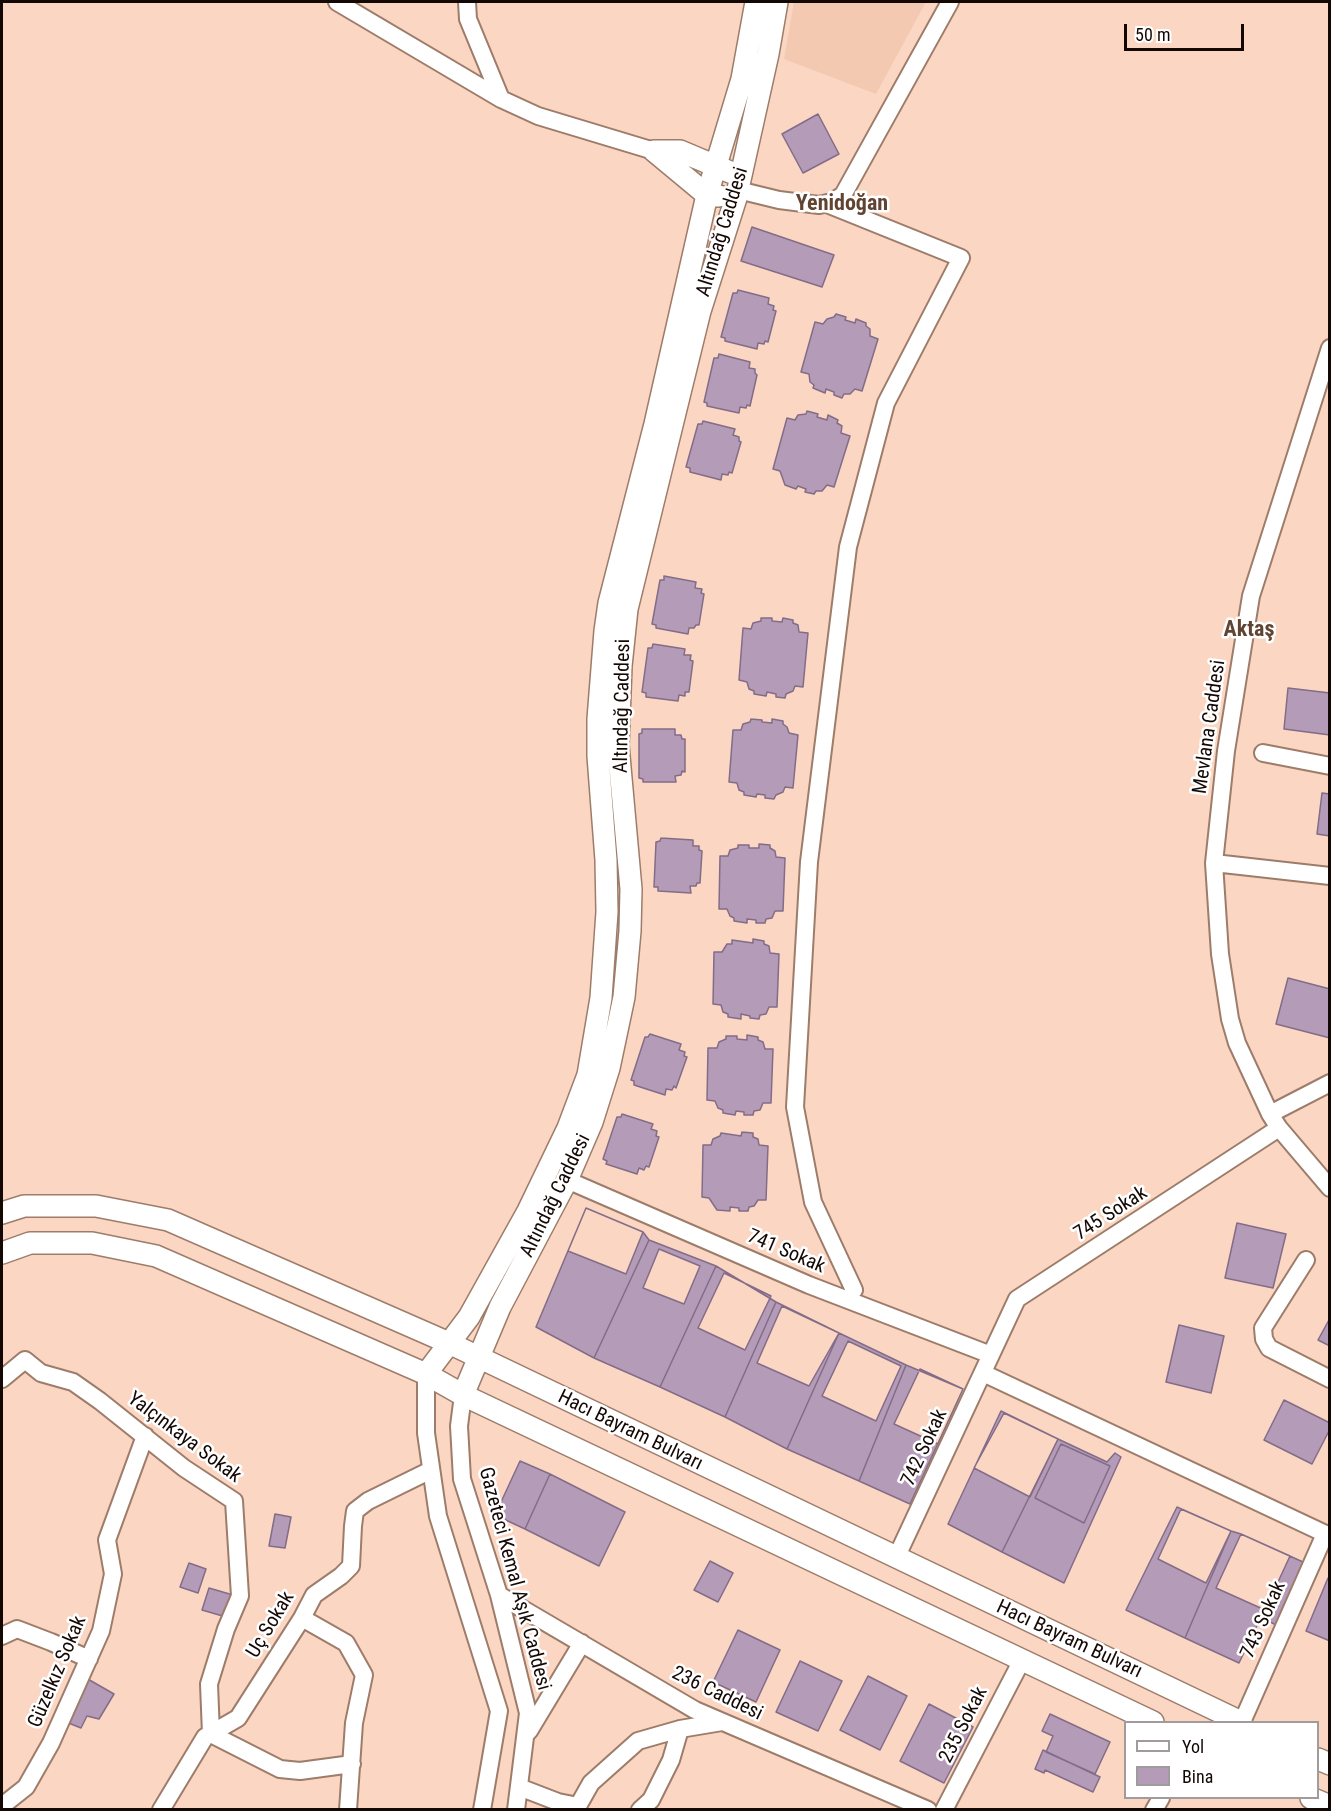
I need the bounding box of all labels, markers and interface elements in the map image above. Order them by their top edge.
scale bar [1127,12,1247,50]
text: 50 m [1135,24,1170,45]
street label: Altındağ Caddesi [692,164,754,300]
district label: Yenidoğan [796,191,888,217]
district label: Aktaş [1224,617,1274,643]
street label: Altındağ Caddesi [610,639,636,773]
street label: Mevlana Caddesi [1189,659,1231,795]
street label: Altındağ Caddesi [516,1130,596,1262]
street label: 745 Sokak [1070,1182,1152,1246]
street label: 741 Sokak [743,1225,829,1279]
street label: Hacı Bayram Bulvarı [554,1386,706,1476]
street label: Yalçınkaya Sokak [122,1387,246,1489]
street label: 742 Sokak [897,1406,953,1490]
street label: Gazeteci Kemal Aşık Caddesi [473,1465,555,1693]
street label: 743 Sokak [1236,1578,1292,1662]
street label: Uç Sokak [242,1588,300,1662]
street label: Hacı Bayram Bulvarı [992,1596,1146,1684]
street label: Güzelkız Sokak [24,1612,92,1732]
street label: 236 Caddesi [668,1662,766,1726]
street label: 235 Sokak [935,1683,993,1767]
legend [1124,1721,1319,1799]
text: Yol [1182,1736,1204,1757]
text: Bina [1182,1766,1213,1787]

